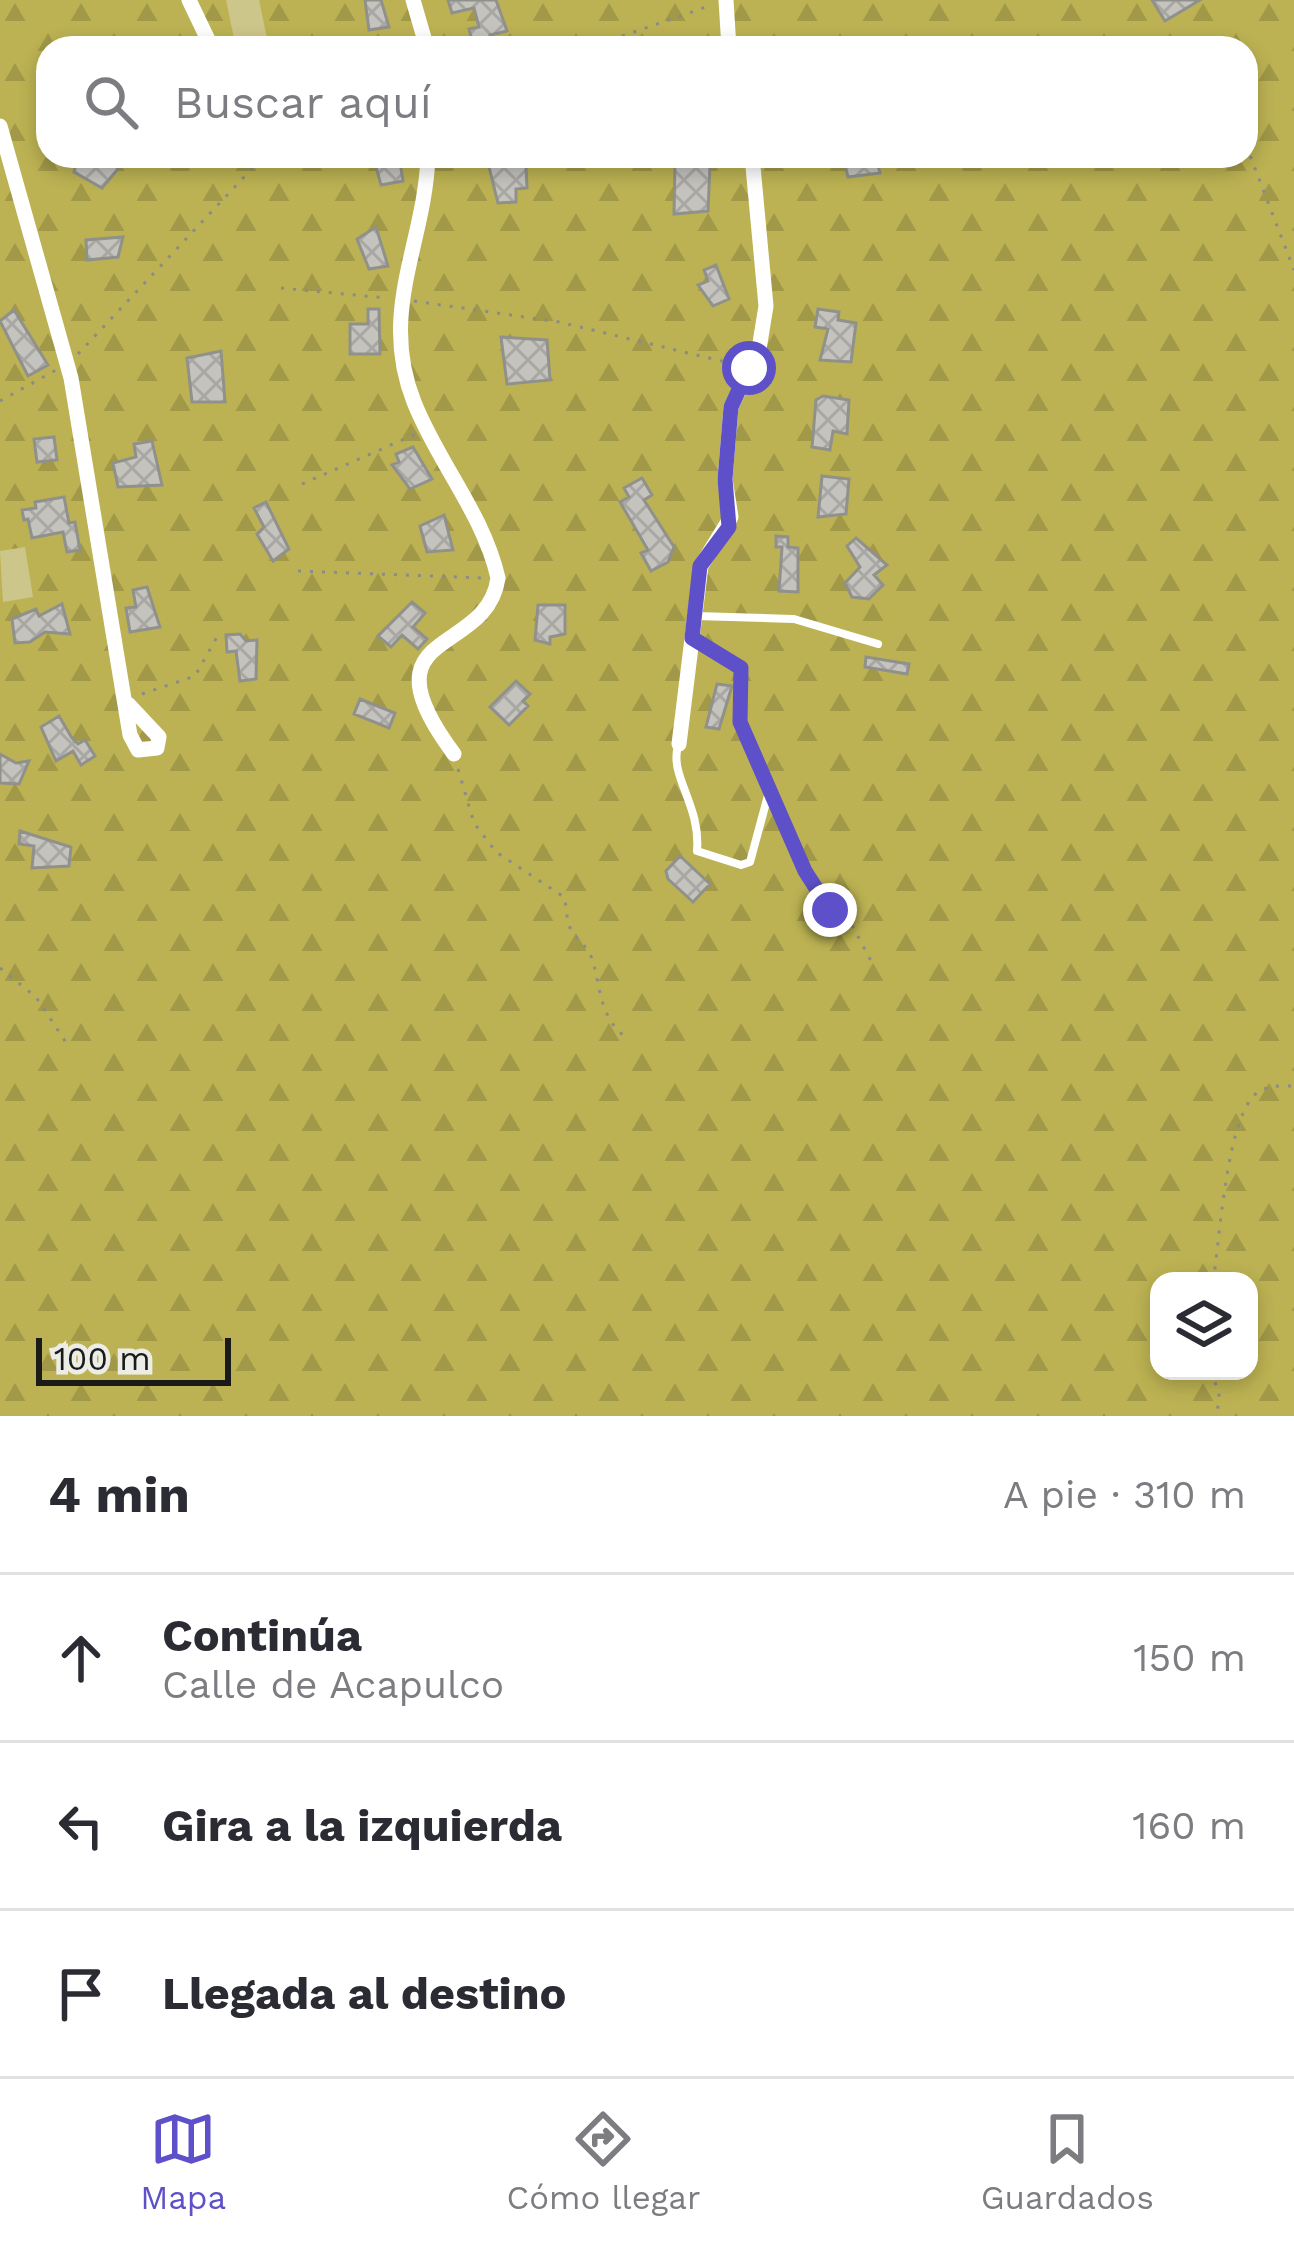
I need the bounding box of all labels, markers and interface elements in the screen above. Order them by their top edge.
search box [36,36,1258,168]
icon: search [78,69,144,135]
text: Buscar aquí [174,76,432,129]
route start [722,341,776,395]
route end [803,883,857,937]
map controls [1150,1272,1258,1380]
button: layers [1150,1272,1258,1380]
scale bar [36,1332,231,1385]
text: 100 m [54,1339,151,1378]
text: 4 min [48,1465,190,1524]
text: A pie · 310 m [1003,1472,1246,1517]
text: Continúa [162,1609,362,1662]
icon: ahead [48,1625,114,1691]
text: 150 m [1133,1635,1246,1680]
text: Calle de Acapulco [162,1662,504,1707]
icon: left [48,1793,114,1859]
text: Gira a la izquierda [162,1799,562,1852]
text: 160 m [1132,1803,1246,1848]
icon: arrive [48,1961,114,2027]
text: Llegada al destino [162,1967,567,2020]
tab: Mapa [140,2106,226,2217]
tab: Cómo llegar [507,2106,700,2217]
tab: Guardados [981,2106,1154,2217]

